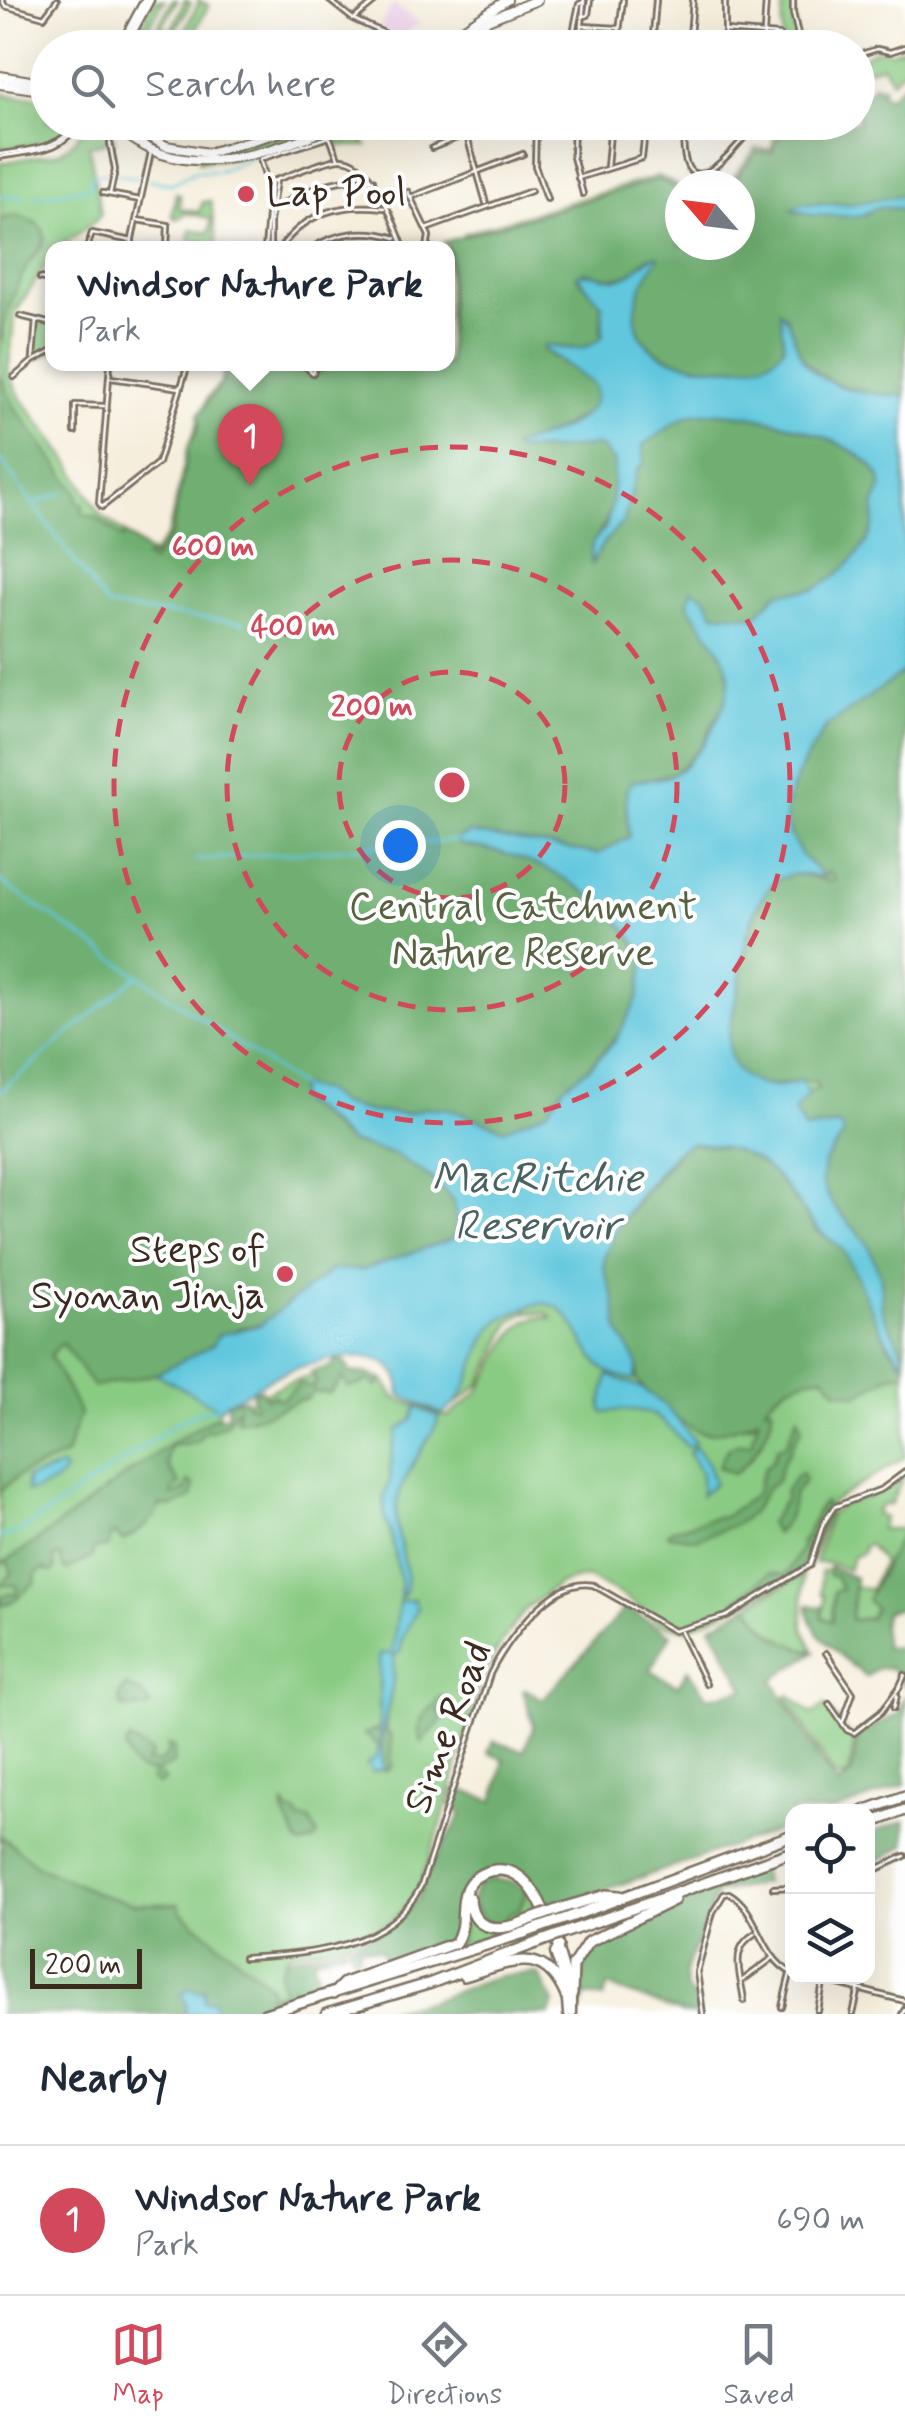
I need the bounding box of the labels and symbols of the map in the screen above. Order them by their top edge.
place label: Lap Pool [266,168,406,220]
north arrow [665,170,755,260]
marker: Lap Pool [235,183,257,205]
pin: 1 [218,404,282,486]
text: 600 m [172,528,254,567]
text: 400 m [251,608,335,647]
text: 200 m [331,688,413,727]
centre of rings [434,767,470,803]
your location [375,820,426,871]
park label: Central Catchment Nature Reserve [349,882,697,980]
water label: MacRitchie Reservoir [432,1152,644,1255]
place label: Steps of Syonan Jinja [31,1225,265,1323]
marker: Steps of Syonan Jinja [274,1263,296,1285]
street label: Sime Road [392,1635,506,1821]
scale bar [30,1944,142,1988]

